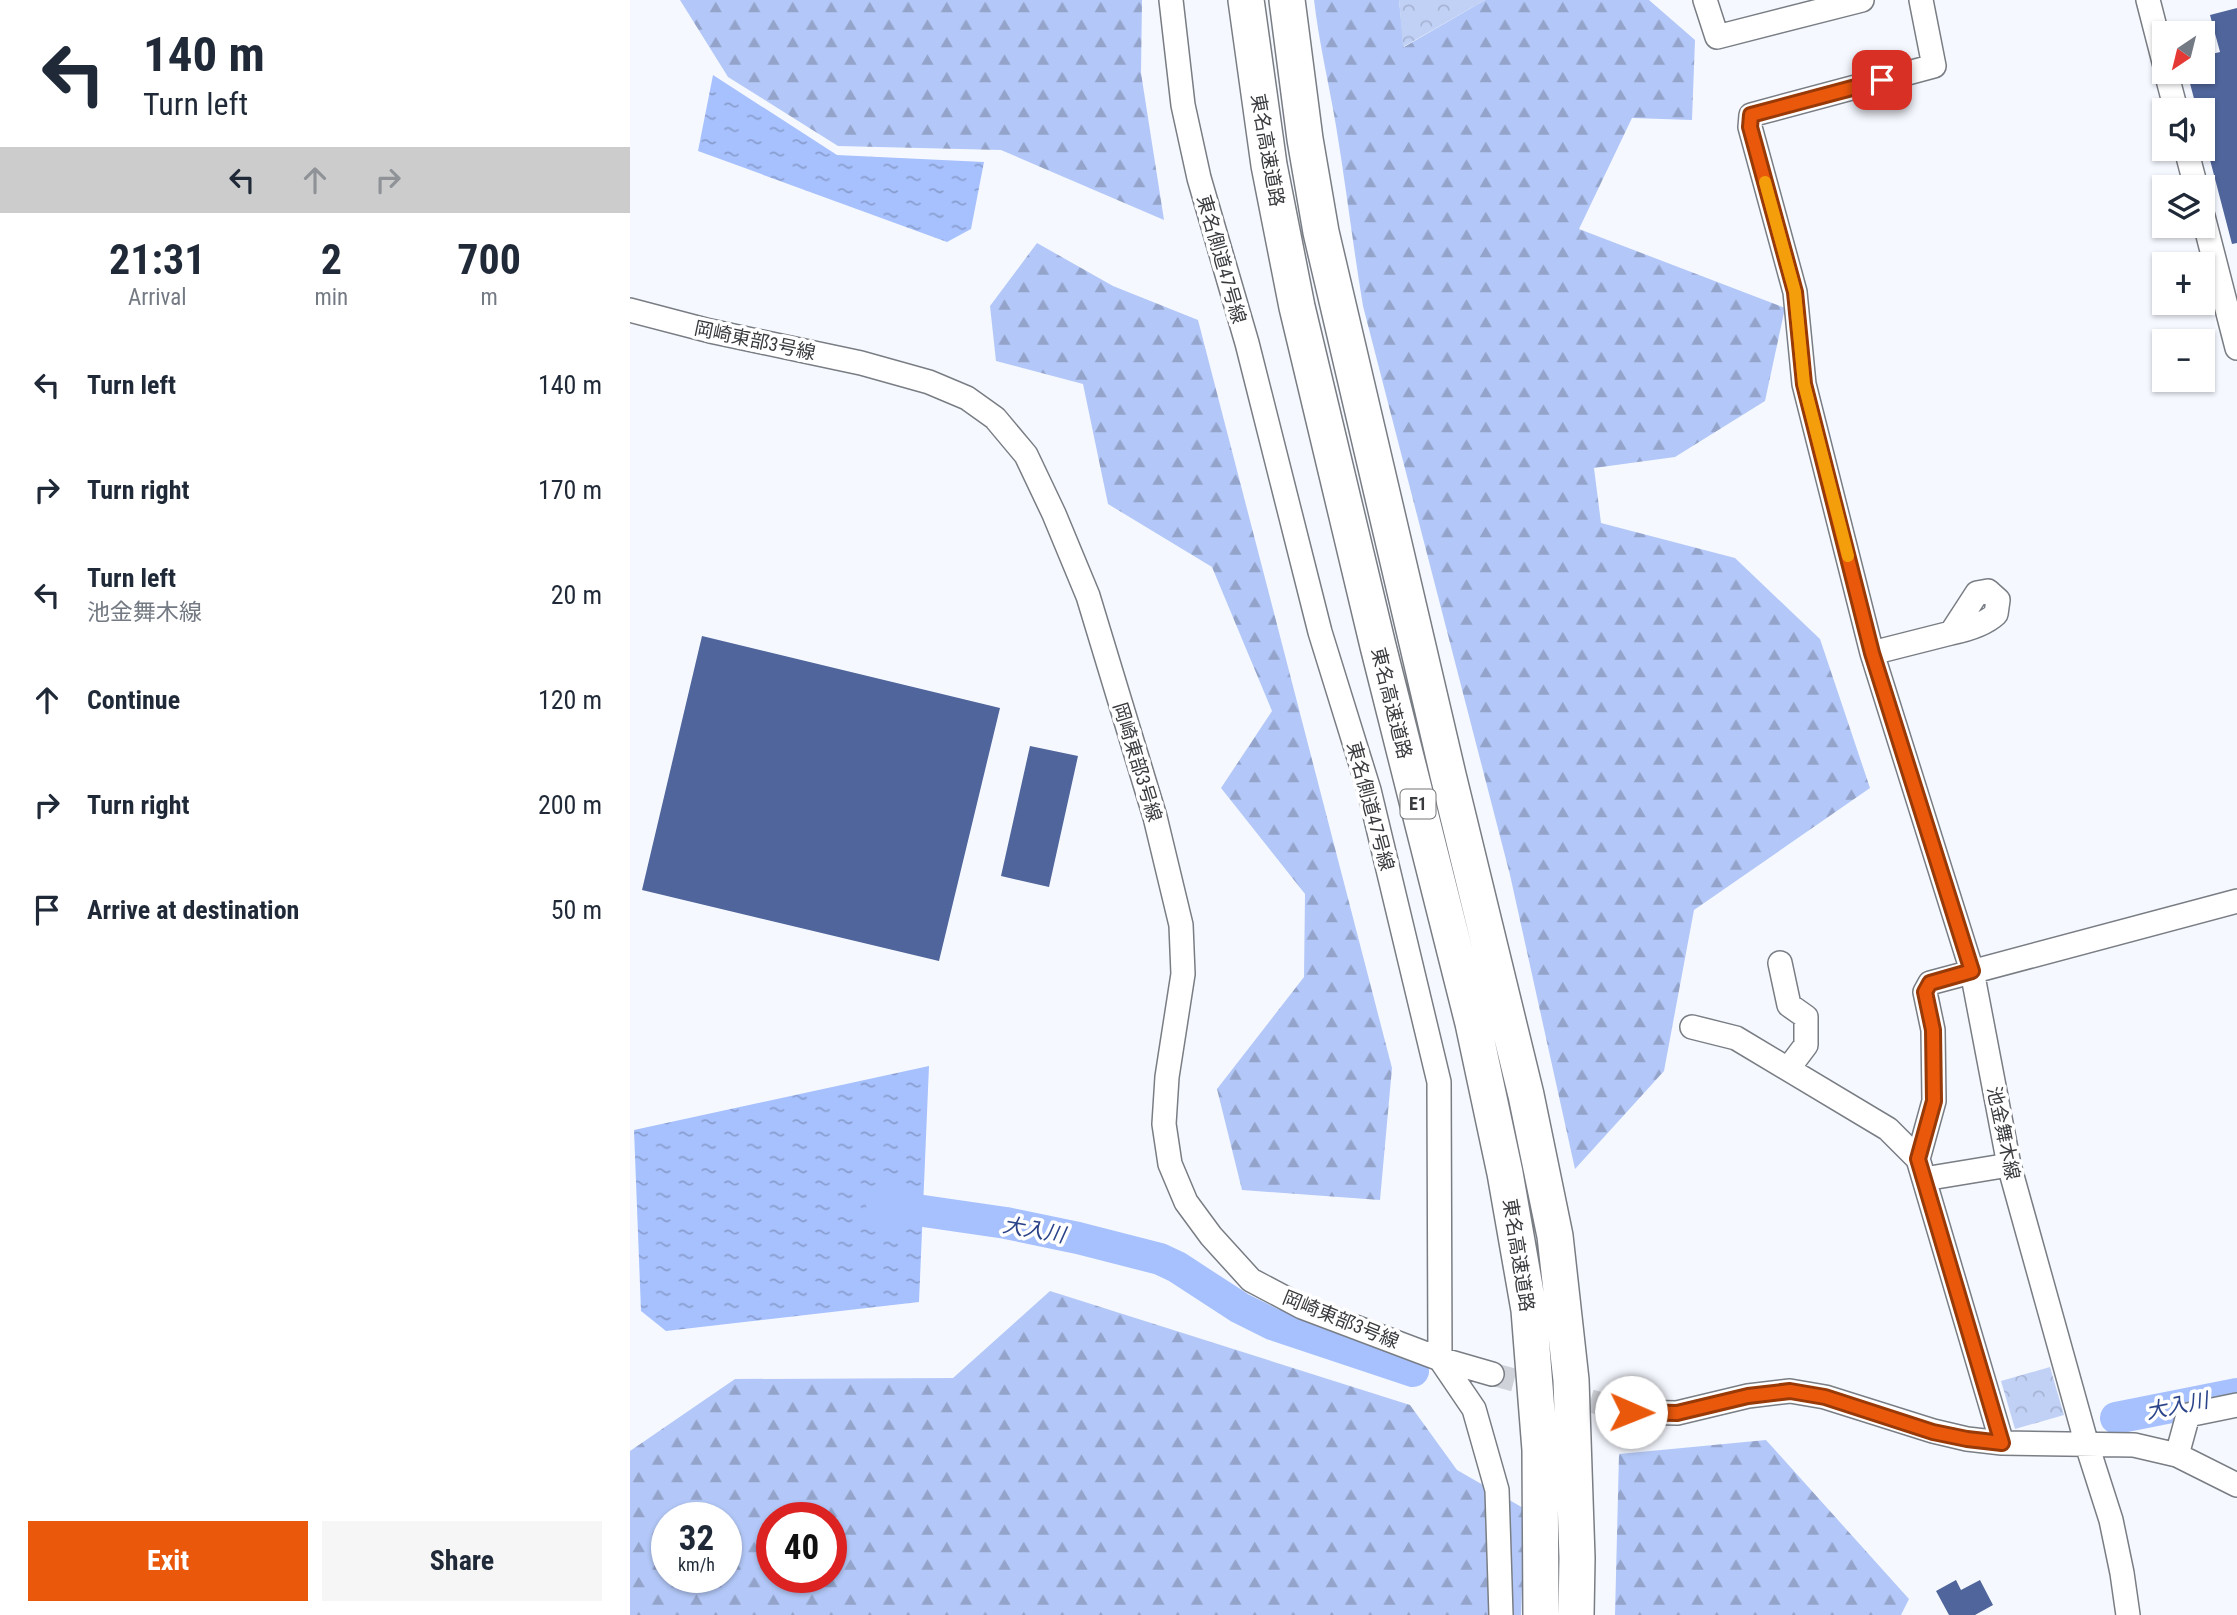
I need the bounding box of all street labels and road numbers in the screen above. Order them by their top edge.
street label: 東名高速道路 [1246,92,1289,208]
street label: 東名側道47号線 [1192,192,1251,326]
street label: 岡崎東部3号線 [692,316,818,365]
street label: 東名高速道路 [1367,645,1416,761]
street label: 岡崎東部3号線 [1108,700,1167,825]
street label: 東名側道47号線 [1342,739,1399,873]
road number: E1 [1400,790,1436,818]
street label: 池金舞木線 [1982,1084,2025,1182]
street label: 東名高速道路 [1498,1197,1539,1313]
street label: 岡崎東部3号線 [1279,1286,1402,1353]

